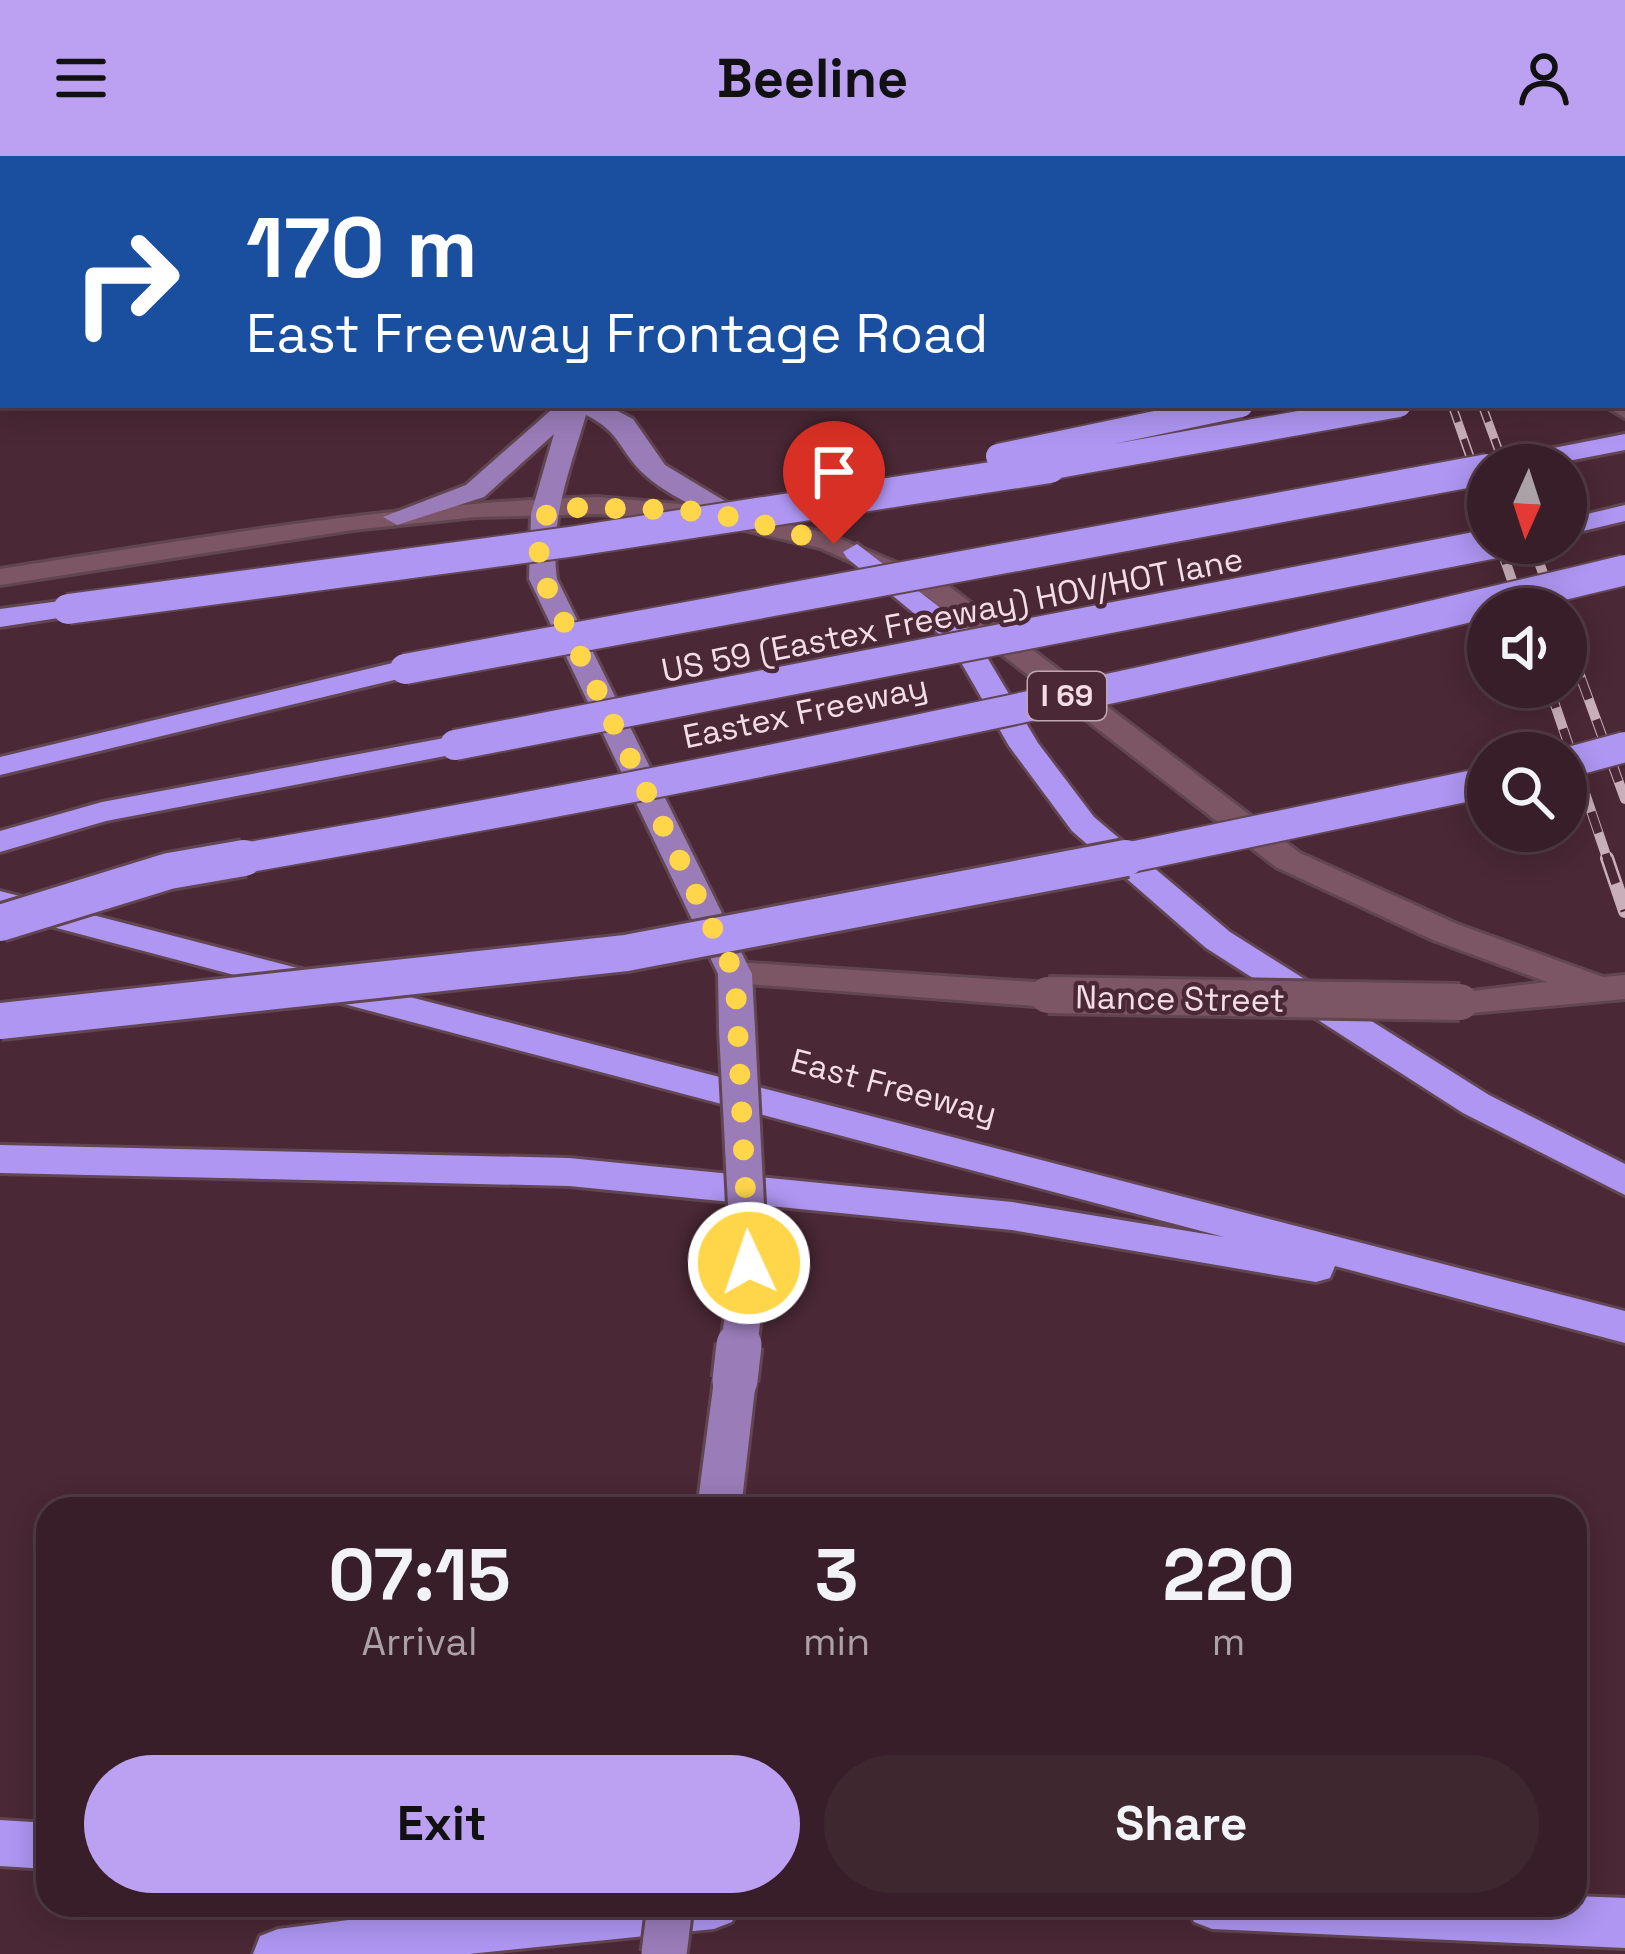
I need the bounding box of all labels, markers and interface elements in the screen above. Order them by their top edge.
text: Beeline [717,44,908,113]
icon: menu [48,45,114,111]
icon: person [1511,45,1577,111]
text: 170 m [246,194,478,302]
icon: right [48,204,204,360]
text: East Freeway Frontage Road [246,299,988,368]
pin [783,421,885,544]
icon: arrive [801,439,867,505]
north arrow [1467,444,1587,564]
map controls [1467,444,1587,852]
street label: US 59 (Eastex Freeway) HOV/HOT lane [658,538,1247,692]
button: sound [1467,588,1587,708]
street label: Eastex Freeway [679,666,931,758]
road number: I 69 [1028,672,1106,720]
button: search [1467,732,1587,852]
street label: Nance Street [1075,976,1285,1022]
street label: East Freeway [786,1039,1001,1135]
position arrow [686,1200,812,1326]
text: 07:15 [328,1529,511,1621]
text: 3 [815,1529,858,1621]
text: 220 [1162,1529,1295,1621]
text: Arrival [362,1617,477,1666]
text: min [803,1617,870,1666]
text: m [1212,1617,1245,1666]
button: Exit [84,1755,800,1893]
button: Share [824,1755,1539,1893]

